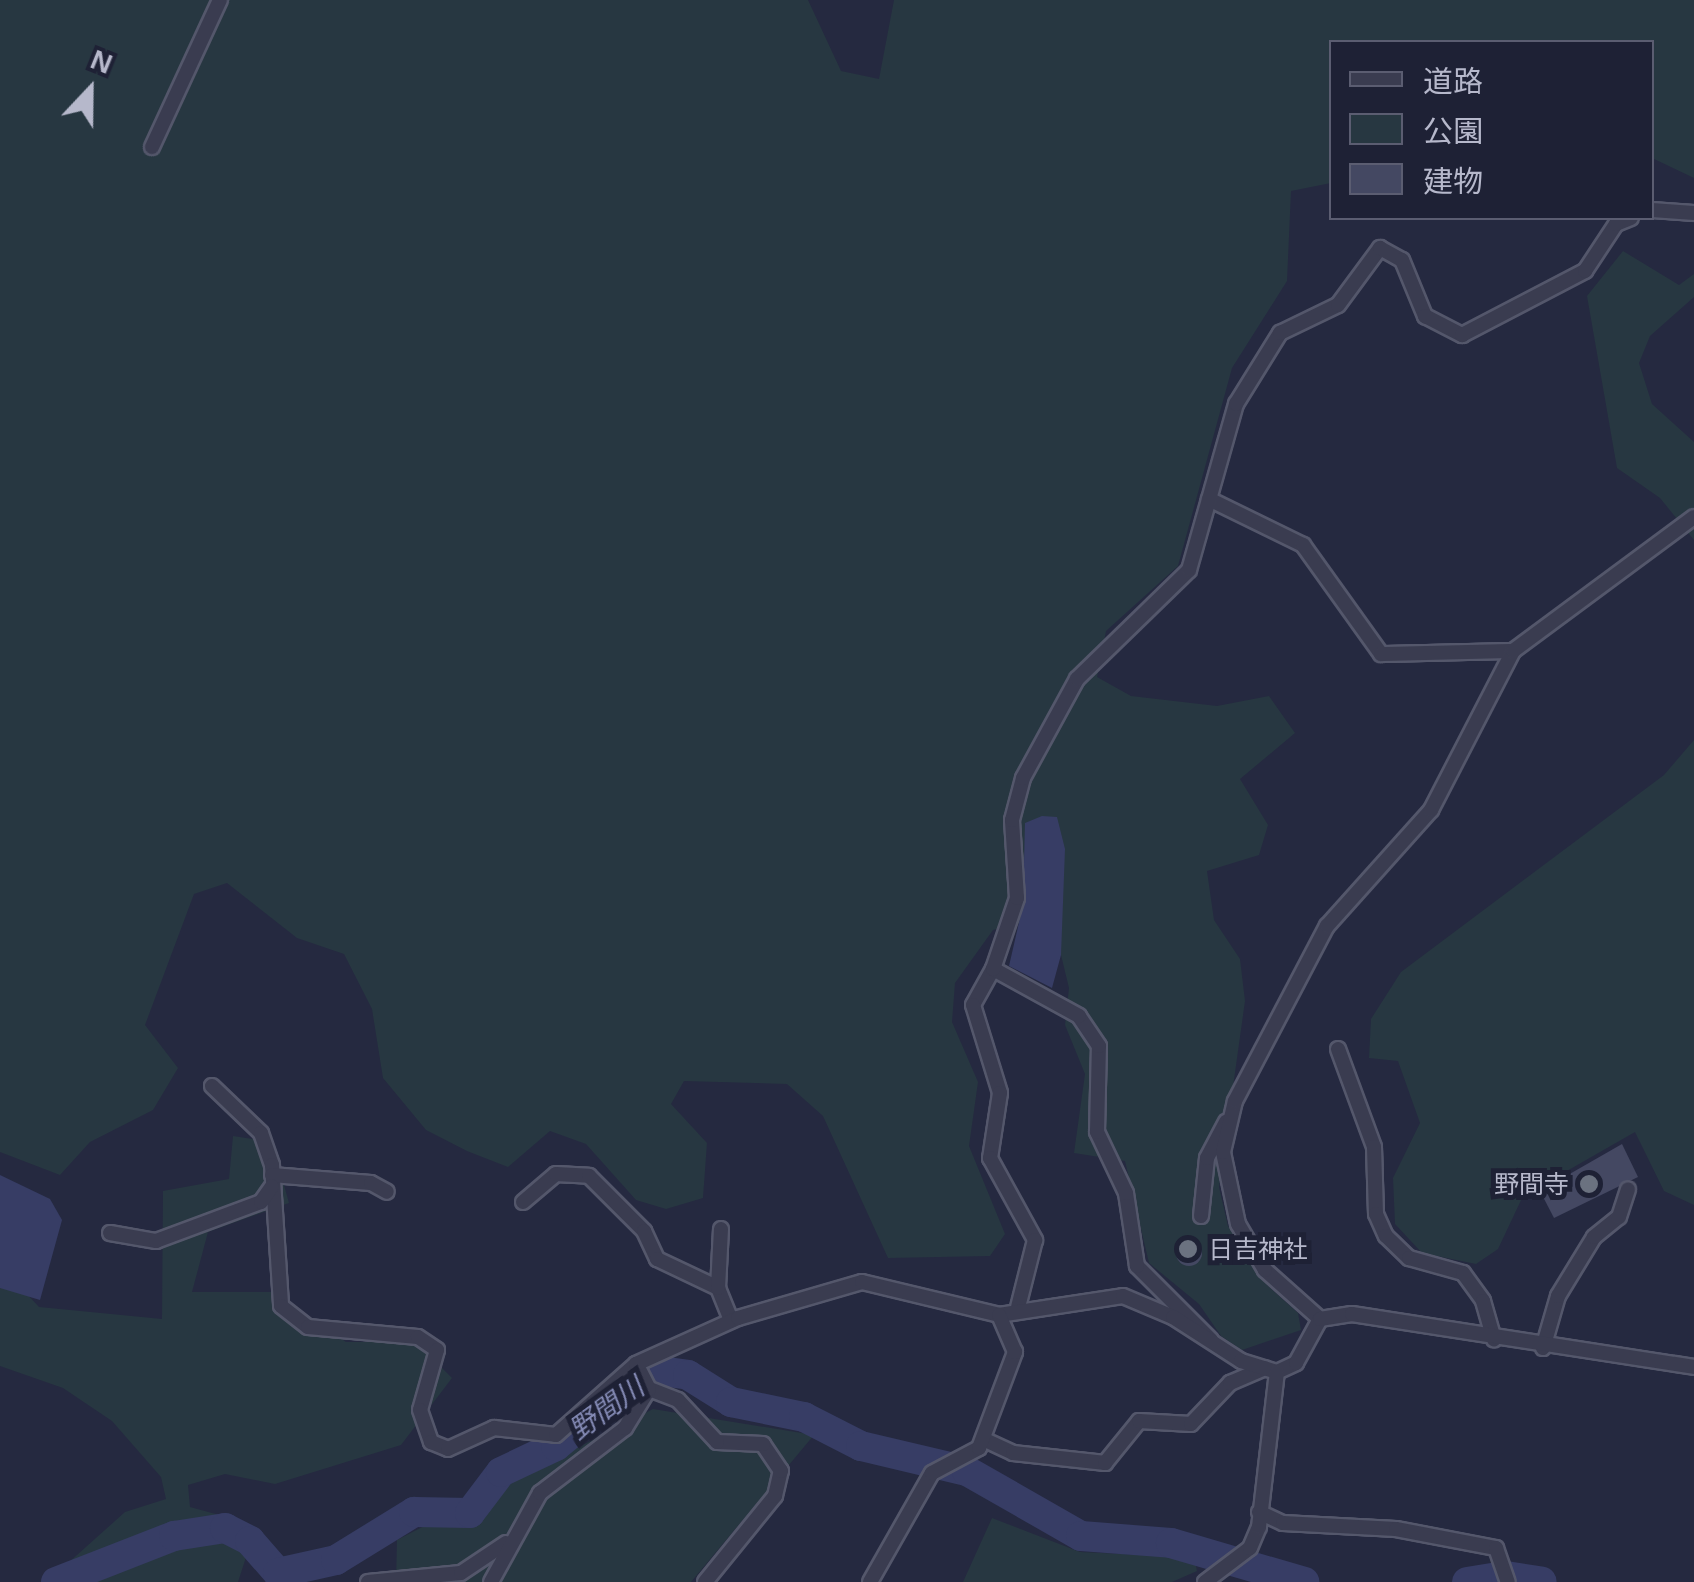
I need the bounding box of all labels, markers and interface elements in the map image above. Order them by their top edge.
north arrow [40,40,140,140]
legend [1329,40,1654,220]
text: N [86,44,117,80]
text: 道路 [1423,65,1483,98]
text: 公園 [1423,115,1483,148]
text: 建物 [1423,165,1483,198]
place label: 野間寺 [1494,1169,1569,1199]
marker: 野間寺 [1578,1173,1600,1195]
place label: 日吉神社 [1208,1234,1308,1264]
marker: 日吉神社 [1177,1238,1199,1260]
water label: 野間川 [563,1371,651,1447]

